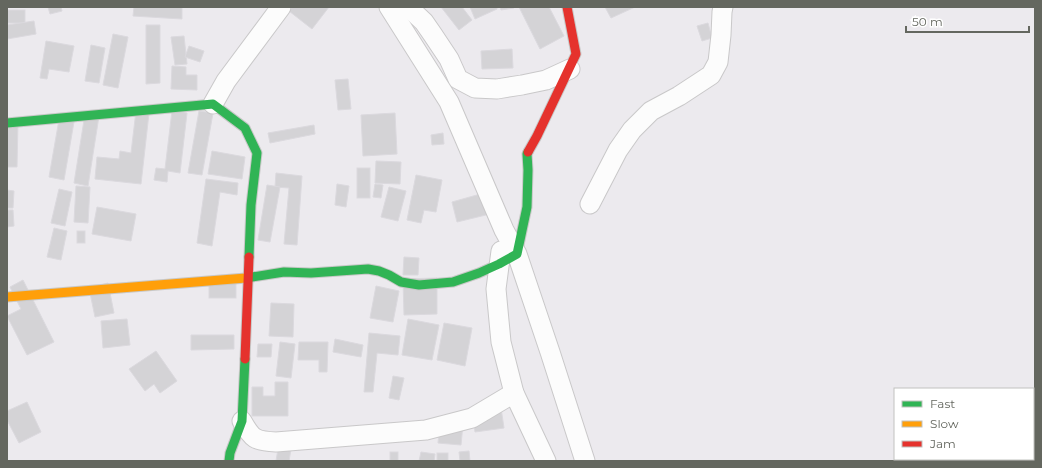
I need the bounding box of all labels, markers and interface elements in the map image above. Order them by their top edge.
scale bar [906,8,1029,34]
text: 50 m [912,14,943,29]
legend [894,388,1034,460]
text: Fast [930,396,955,411]
text: Slow [930,416,959,431]
text: Jam [929,436,956,451]

